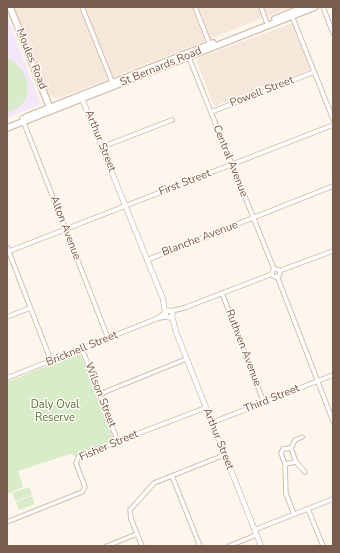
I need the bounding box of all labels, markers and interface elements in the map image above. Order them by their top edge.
street label: Moules Road [13,27,49,91]
street label: St Bernards Road [118,45,204,89]
street label: Powell Street [228,74,296,110]
street label: Arthur Street [82,108,118,174]
street label: Central Avenue [210,123,250,199]
street label: First Street [157,167,213,199]
street label: Alton Avenue [47,194,83,262]
street label: Blanche Avenue [160,218,240,260]
street label: Ruthven Avenue [222,308,264,388]
street label: Bricknell Street [44,329,120,369]
street label: Wilson Street [82,361,118,429]
street label: Third Street [242,382,302,416]
park label: Daly Oval Reserve [31,398,79,424]
street label: Arthur Street [200,406,236,472]
street label: Fisher Street [78,428,140,464]

